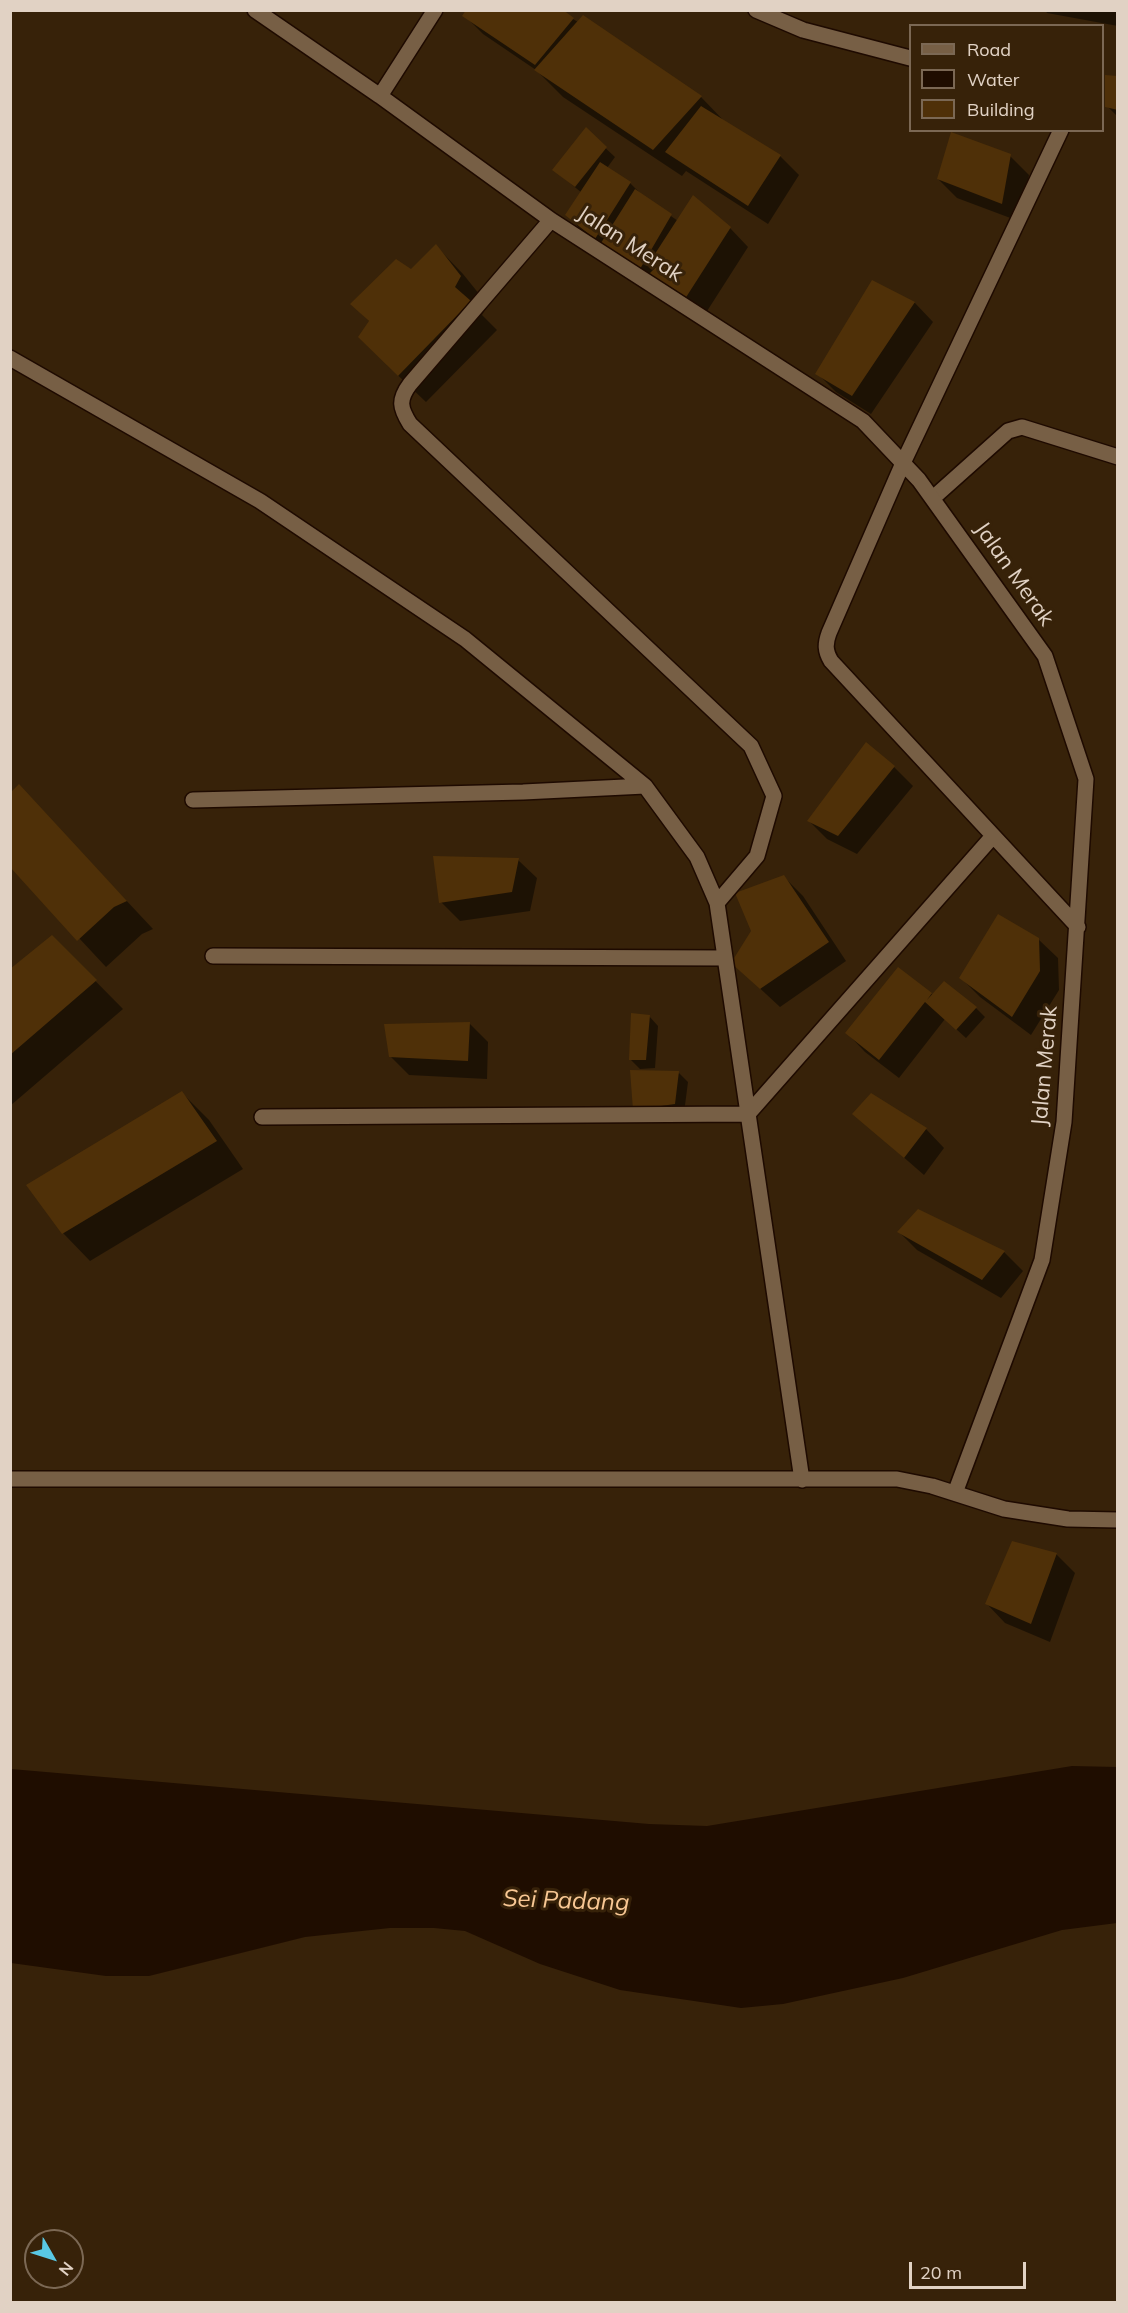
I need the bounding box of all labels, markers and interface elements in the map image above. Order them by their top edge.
legend [909,24,1104,132]
text: Road [967,38,1011,61]
text: Water [967,68,1019,91]
text: Building [967,98,1035,121]
street label: Jalan Merak [572,200,688,288]
street label: Jalan Merak [969,517,1059,631]
street label: Jalan Merak [1027,1005,1063,1127]
water label: Sei Padang [502,1884,630,1918]
north arrow [24,2229,84,2289]
scale bar [912,2250,1029,2288]
text: N [55,2258,78,2280]
text: 20 m [920,2261,962,2284]

